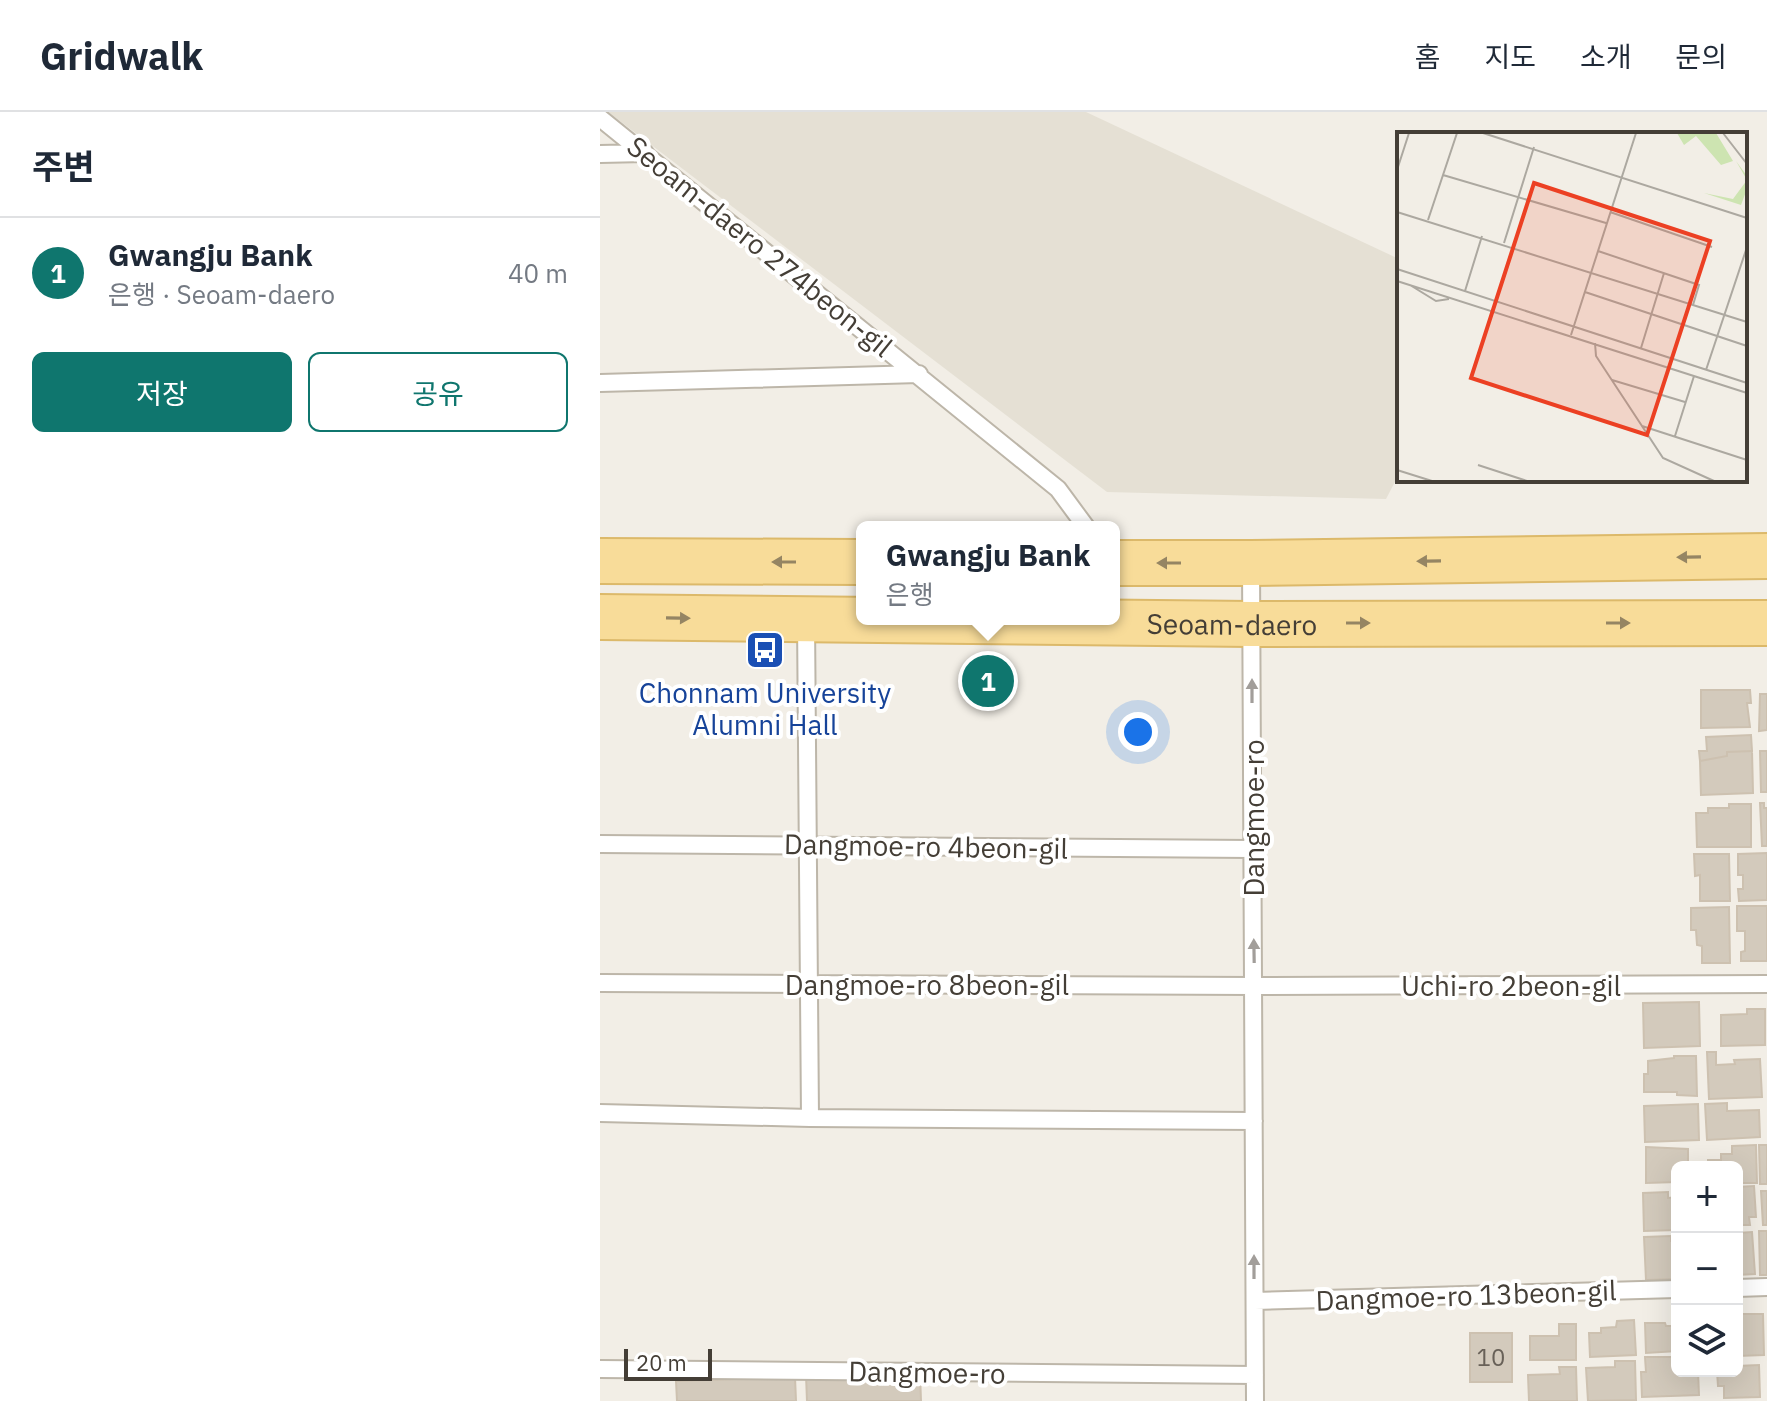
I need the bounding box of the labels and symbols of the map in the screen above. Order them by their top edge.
street label: Seoam-daero 274beon-gil [620,127,900,365]
inset map [1397,132,1747,482]
one-way arrow [1676,551,1701,563]
one-way arrow [771,555,796,568]
one-way arrow [1416,555,1441,567]
one-way arrow [1156,557,1181,569]
street label: Seoam-daero [1146,604,1317,643]
one-way arrow [666,612,691,624]
one-way arrow [1346,617,1371,629]
one-way arrow [1606,617,1631,629]
bus stop icon: Chonnam University Alumni Hall [744,629,786,671]
pin: 1 [962,651,1014,711]
place label: Chonnam University Alumni Hall [639,674,891,743]
one-way arrow [1246,678,1258,703]
your location [1118,712,1158,752]
street label: Dangmoe-ro [1235,739,1272,897]
street label: Dangmoe-ro 4beon-gil [784,825,1068,867]
one-way arrow [1248,938,1260,963]
street label: Dangmoe-ro 8beon-gil [785,966,1069,1003]
street label: Uchi-ro 2beon-gil [1401,967,1621,1004]
one-way arrow [1248,1254,1261,1279]
street label: Dangmoe-ro 13beon-gil [1315,1271,1617,1319]
house number: 10 [1477,1341,1505,1373]
scale bar [624,1345,712,1381]
street label: Dangmoe-ro [848,1352,1006,1392]

